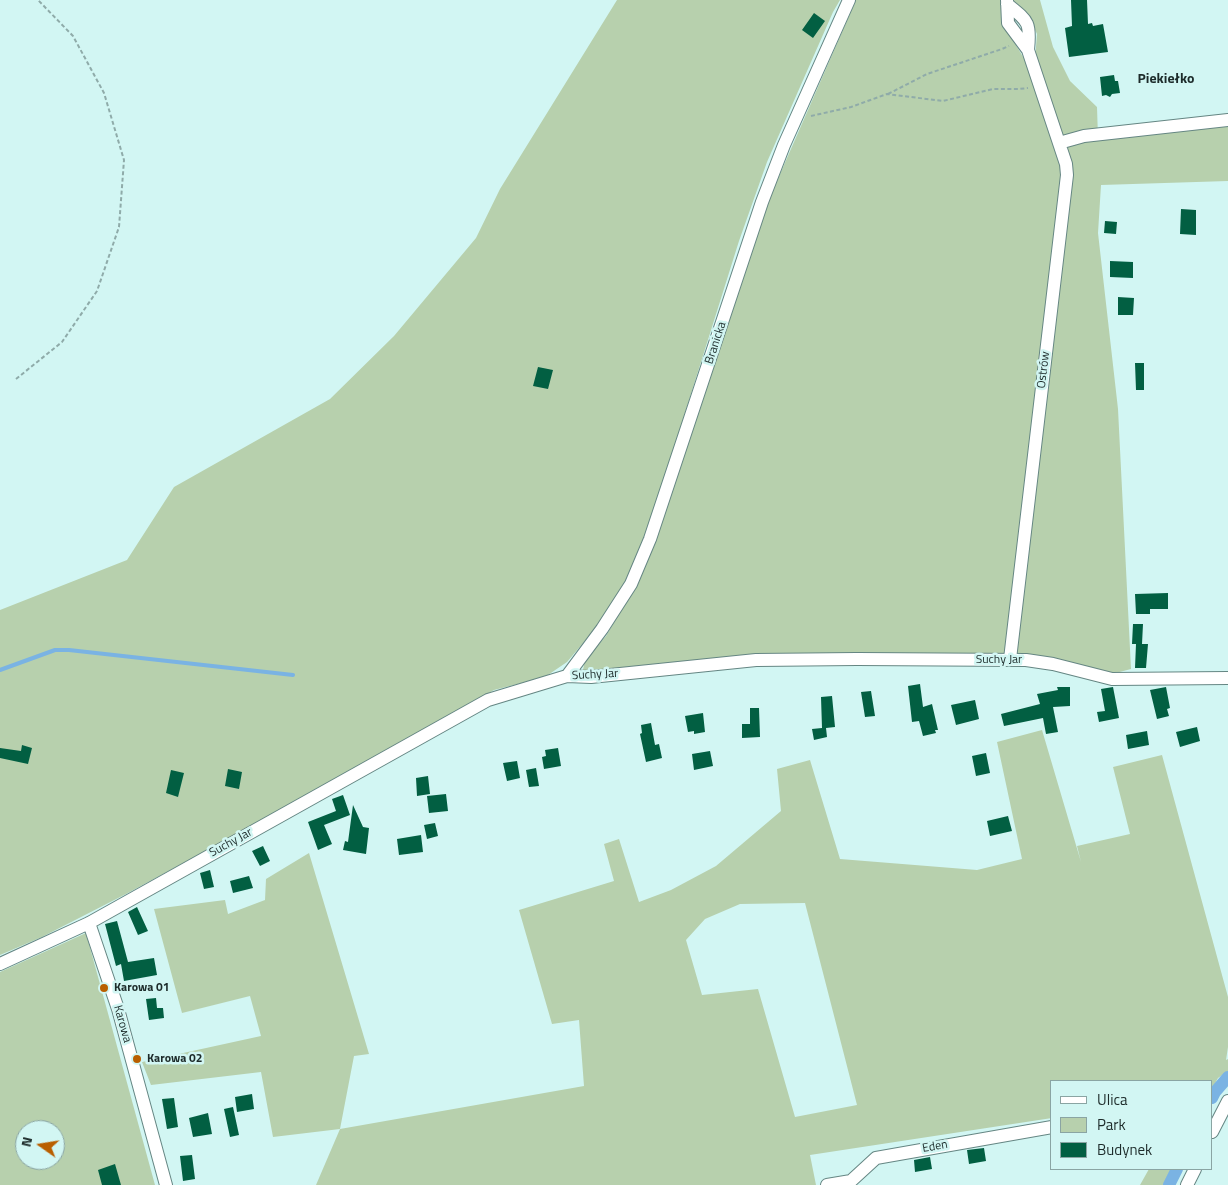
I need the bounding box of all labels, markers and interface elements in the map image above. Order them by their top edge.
district label: Piekiełko [1138,72,1194,88]
street label: Branicka [702,320,730,366]
street label: Ostrów [1035,351,1053,389]
street label: Suchy Jar [976,653,1022,667]
street label: Suchy Jar [571,667,619,683]
street label: Suchy Jar [207,825,255,861]
place label: Karowa 01 [114,981,170,995]
marker: Karowa 01 [98,982,110,994]
street label: Karowa [110,1004,134,1044]
place label: Karowa 02 [147,1052,203,1066]
marker: Karowa 02 [131,1053,143,1065]
legend [1050,1080,1213,1170]
text: Ulica [1097,1088,1127,1111]
text: Park [1097,1113,1126,1136]
north arrow [15,1120,65,1170]
text: N [15,1135,37,1149]
street label: Eden [921,1138,949,1156]
text: Budynek [1097,1138,1152,1161]

